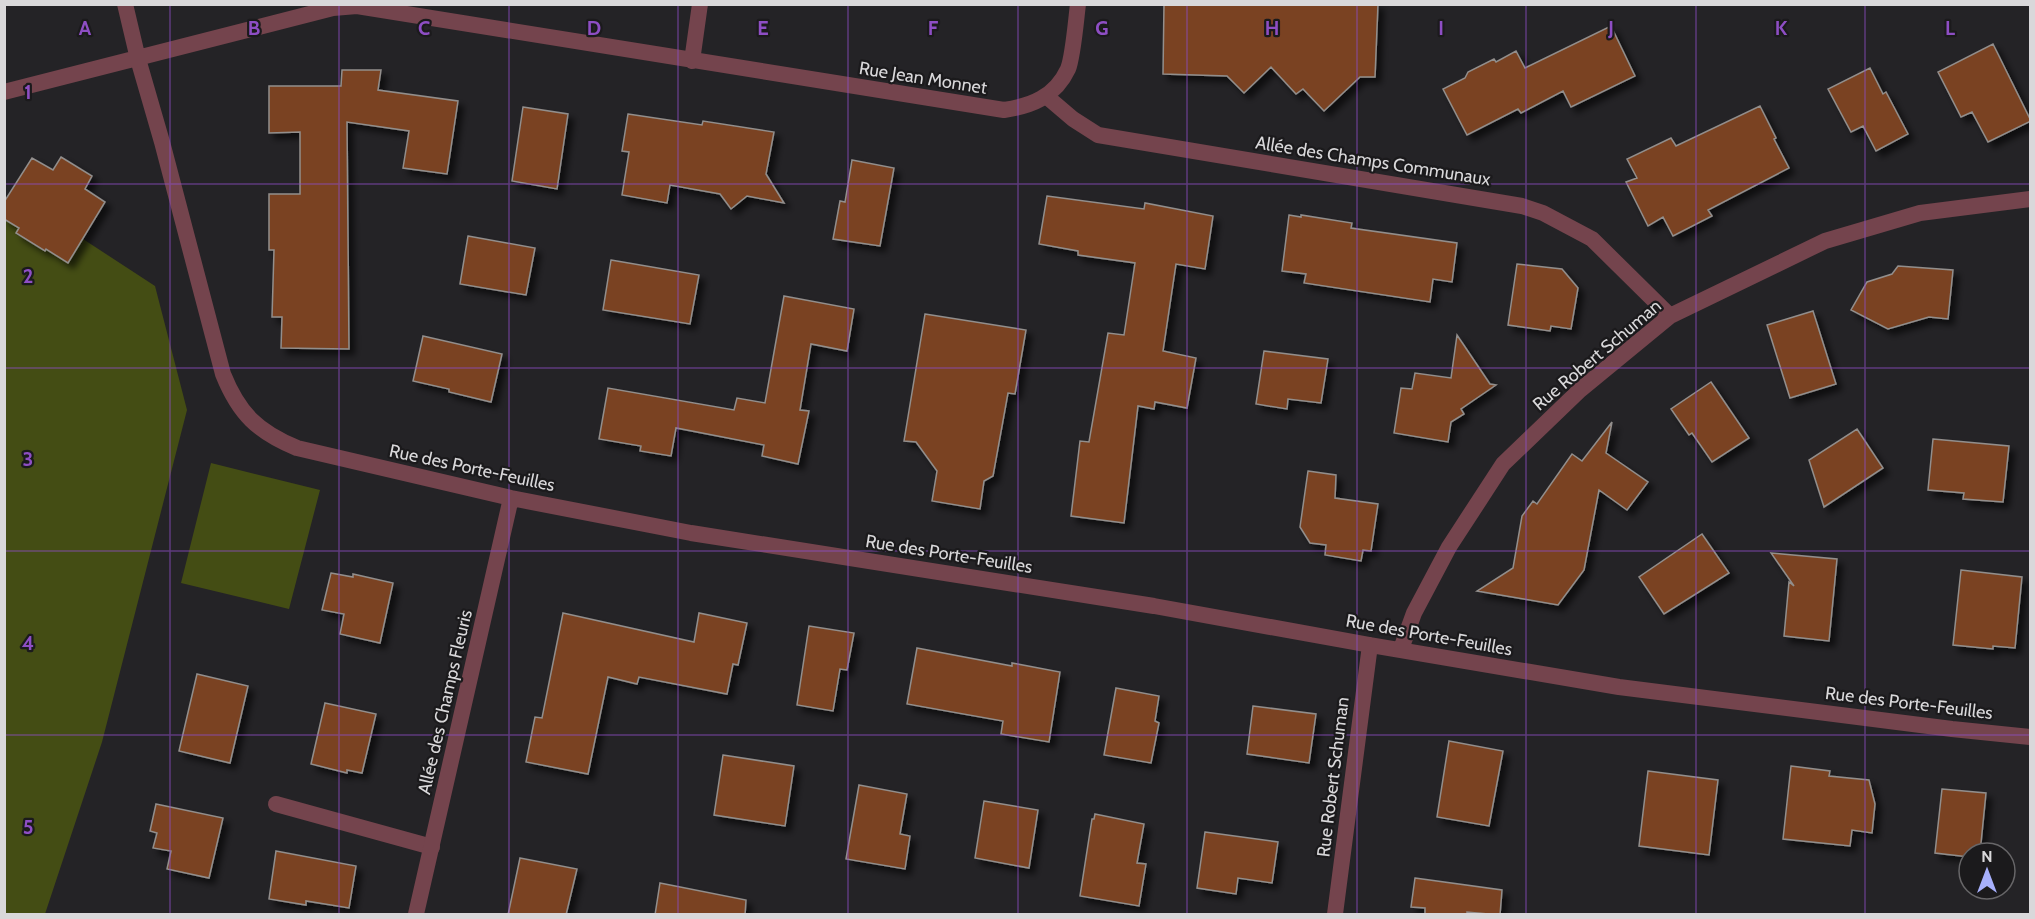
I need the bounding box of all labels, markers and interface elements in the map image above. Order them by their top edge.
text: A [79,16,92,40]
text: B [248,16,260,40]
text: C [418,16,430,40]
text: D [587,16,601,40]
text: E [757,16,769,40]
text: F [928,16,939,40]
text: G [1095,16,1109,40]
text: H [1265,16,1279,40]
text: I [1438,16,1444,40]
text: J [1607,16,1614,40]
text: K [1775,16,1788,40]
text: L [1945,16,1955,40]
street label: Rue Jean Monnet [857,57,989,99]
text: 1 [24,80,32,104]
street label: Allée des Champs Communaux [1254,132,1493,191]
text: 2 [23,264,33,288]
street label: Rue Robert Schuman [1528,295,1666,415]
street label: Rue des Porte-Feuilles [387,440,557,496]
text: 3 [23,447,33,471]
street label: Rue des Porte-Feuilles [864,530,1034,578]
street label: Allée des Champs Fleuris [413,608,477,796]
street label: Rue des Porte-Feuilles [1344,610,1514,660]
text: 4 [22,631,34,655]
street label: Rue des Porte-Feuilles [1824,682,1994,724]
street label: Rue Robert Schuman [1312,696,1354,858]
text: 5 [23,815,33,839]
north arrow [1957,841,2017,901]
text: N [1981,847,1993,866]

